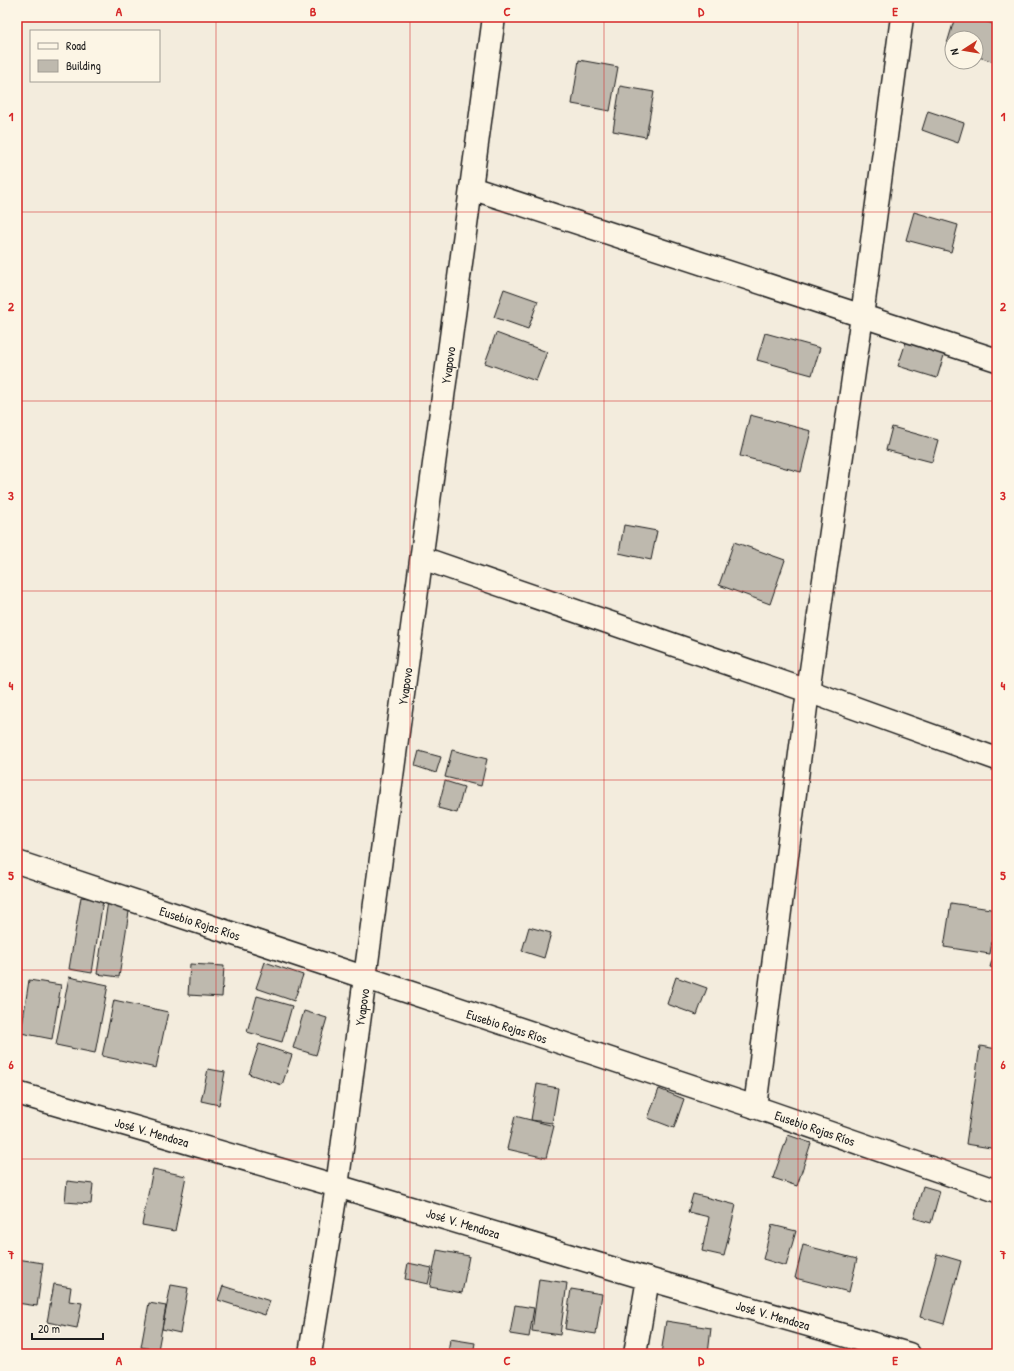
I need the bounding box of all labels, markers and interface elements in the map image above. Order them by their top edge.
text: A [116,2,123,20]
text: B [310,2,317,20]
text: C [503,2,511,20]
text: D [698,2,705,20]
text: E [892,2,898,20]
legend [30,30,160,82]
north arrow [944,30,984,70]
text: Road [66,37,86,54]
text: N [947,48,962,56]
text: Building [66,57,101,74]
text: 1 [9,107,14,125]
text: 1 [1001,107,1006,125]
text: 2 [8,297,15,315]
text: 2 [1000,297,1007,315]
street label: Yvapovo [436,345,460,385]
text: 3 [8,486,14,504]
text: 3 [1000,486,1006,504]
street label: Yvapovo [393,666,417,706]
text: 4 [9,676,14,694]
text: 4 [1001,676,1006,694]
text: 5 [8,866,14,884]
text: 5 [1000,866,1006,884]
street label: Eusebio Rojas Ríos [157,901,243,945]
street label: Yvapovo [350,987,374,1027]
street label: Eusebio Rojas Ríos [464,1004,550,1048]
text: 6 [8,1055,14,1073]
text: 6 [1000,1055,1006,1073]
street label: Eusebio Rojas Ríos [772,1106,858,1150]
street label: José V. Mendoza [113,1113,191,1151]
street label: José V. Mendoza [424,1203,502,1243]
text: 7 [7,1245,15,1263]
text: 7 [999,1245,1007,1263]
street label: José V. Mendoza [734,1296,812,1334]
scale bar [32,1315,103,1341]
text: 20 m [38,1320,60,1337]
text: A [116,1351,123,1369]
text: B [310,1351,317,1369]
text: C [503,1351,511,1369]
text: D [698,1351,705,1369]
text: E [892,1351,898,1369]

